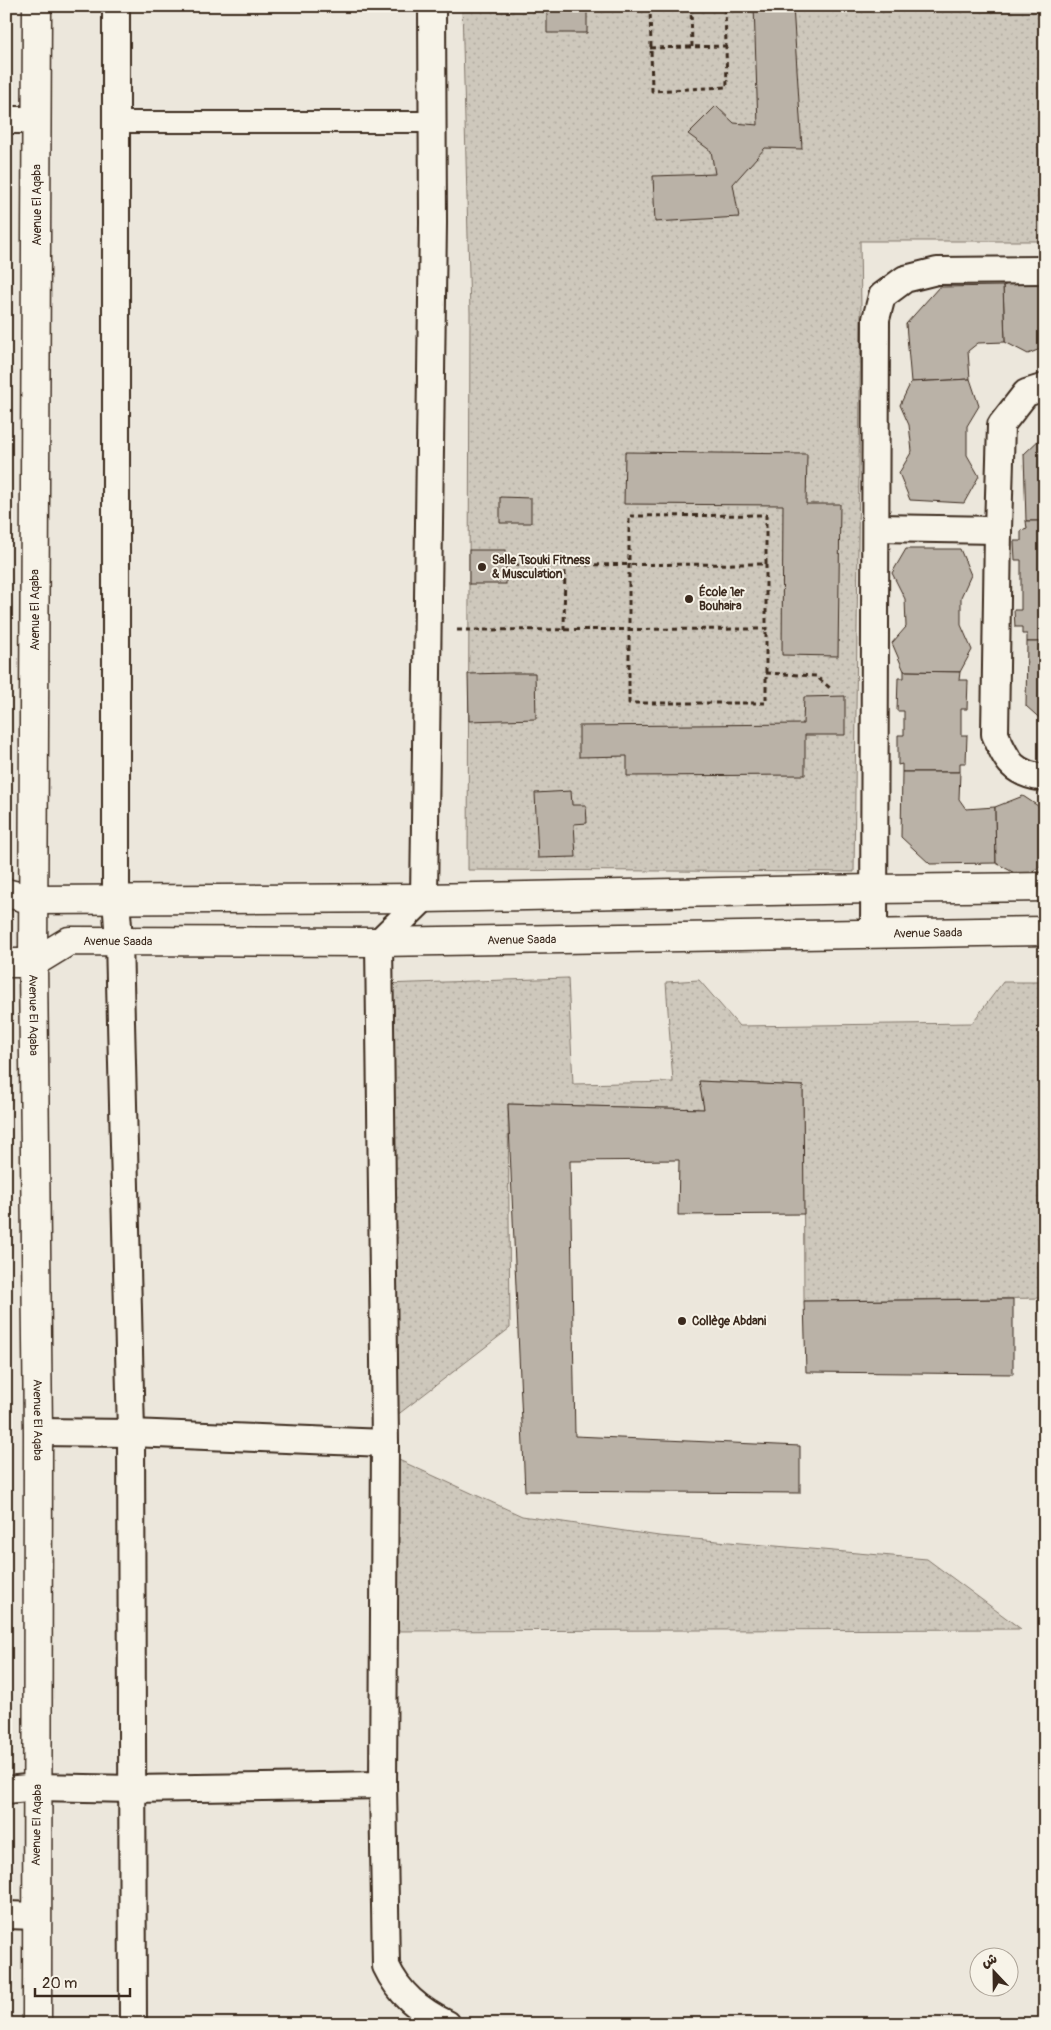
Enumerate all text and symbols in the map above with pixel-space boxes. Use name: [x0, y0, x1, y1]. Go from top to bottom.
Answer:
street label: Avenue El Aqaba: [30, 164, 45, 246]
place label: Salle Tsouki Fitness & Musculation: [492, 553, 591, 582]
marker: Salle Tsouki Fitness & Musculation: [476, 561, 488, 573]
street label: Avenue El Aqaba: [28, 569, 43, 651]
place label: École 1er Bouhaira: [699, 584, 745, 614]
marker: École 1er Bouhaira: [683, 593, 695, 605]
street label: Avenue Saada: [893, 925, 963, 941]
street label: Avenue Saada: [487, 932, 557, 948]
street label: Avenue Saada: [83, 934, 153, 949]
street label: Avenue El Aqaba: [26, 974, 41, 1056]
place label: Collège Abdani: [692, 1314, 766, 1329]
marker: Collège Abdani: [676, 1315, 688, 1327]
street label: Avenue El Aqaba: [30, 1379, 46, 1461]
street label: Avenue El Aqaba: [29, 1784, 45, 1866]
north arrow: [968, 1948, 1018, 1998]
text: ش: [979, 1950, 1000, 1971]
scale bar: [35, 1965, 130, 1997]
text: 20 m: [42, 1974, 77, 1993]

